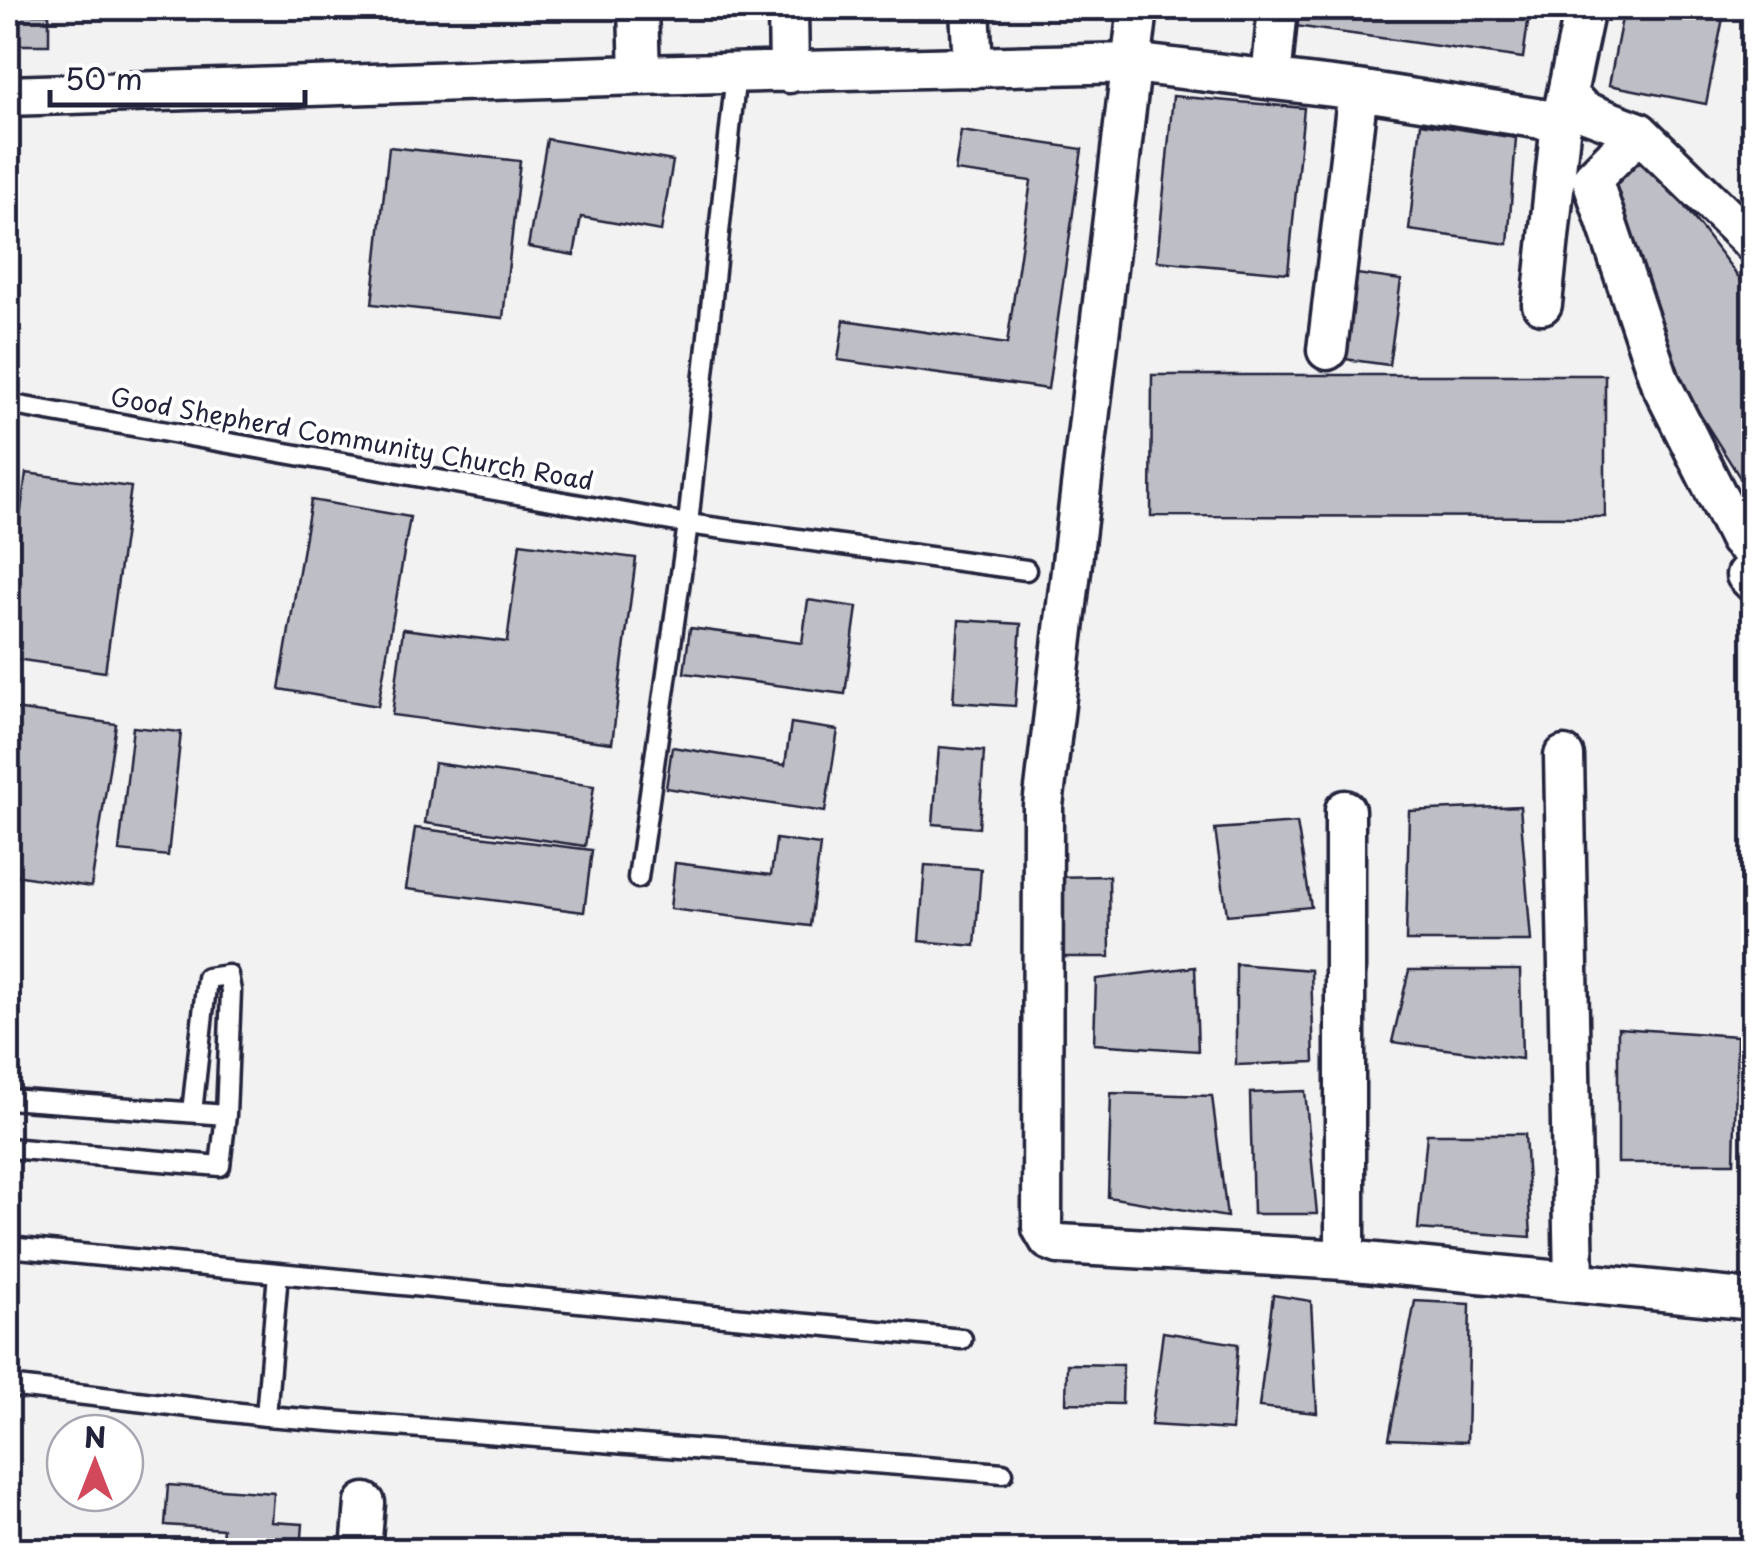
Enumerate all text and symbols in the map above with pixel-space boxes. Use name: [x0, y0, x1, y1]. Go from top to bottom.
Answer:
scale bar: [50, 45, 305, 107]
text: 50 m: [65, 55, 143, 100]
street label: Good Shepherd Community Church Road: [108, 377, 597, 499]
north arrow: [45, 1413, 145, 1513]
text: N: [84, 1415, 106, 1458]

